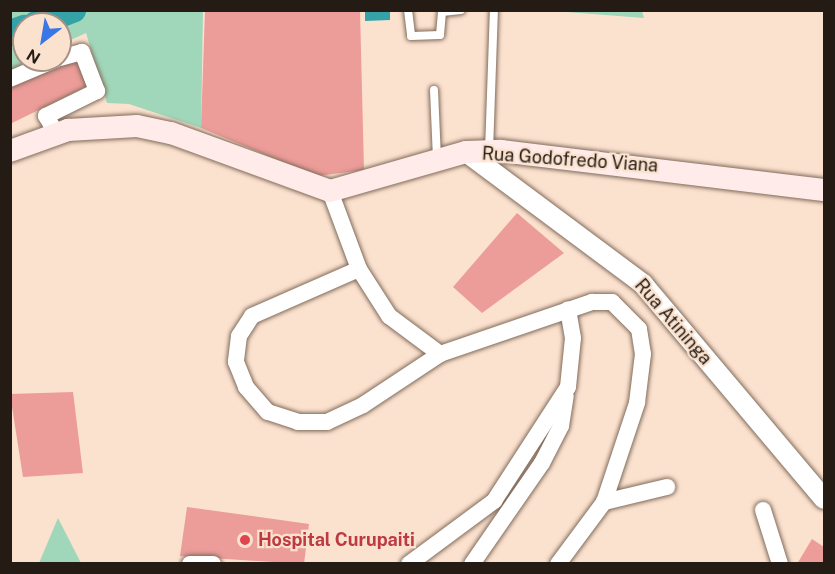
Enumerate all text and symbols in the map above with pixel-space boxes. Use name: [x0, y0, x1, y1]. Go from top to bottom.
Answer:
north arrow: [12, 12, 72, 72]
text: N: [23, 45, 44, 68]
street label: Rua Godofredo Viana: [481, 143, 659, 177]
street label: Rua Atininga: [630, 275, 716, 369]
place label: Hospital Curupaiti: [258, 529, 415, 551]
marker: Hospital Curupaiti: [236, 531, 254, 549]

